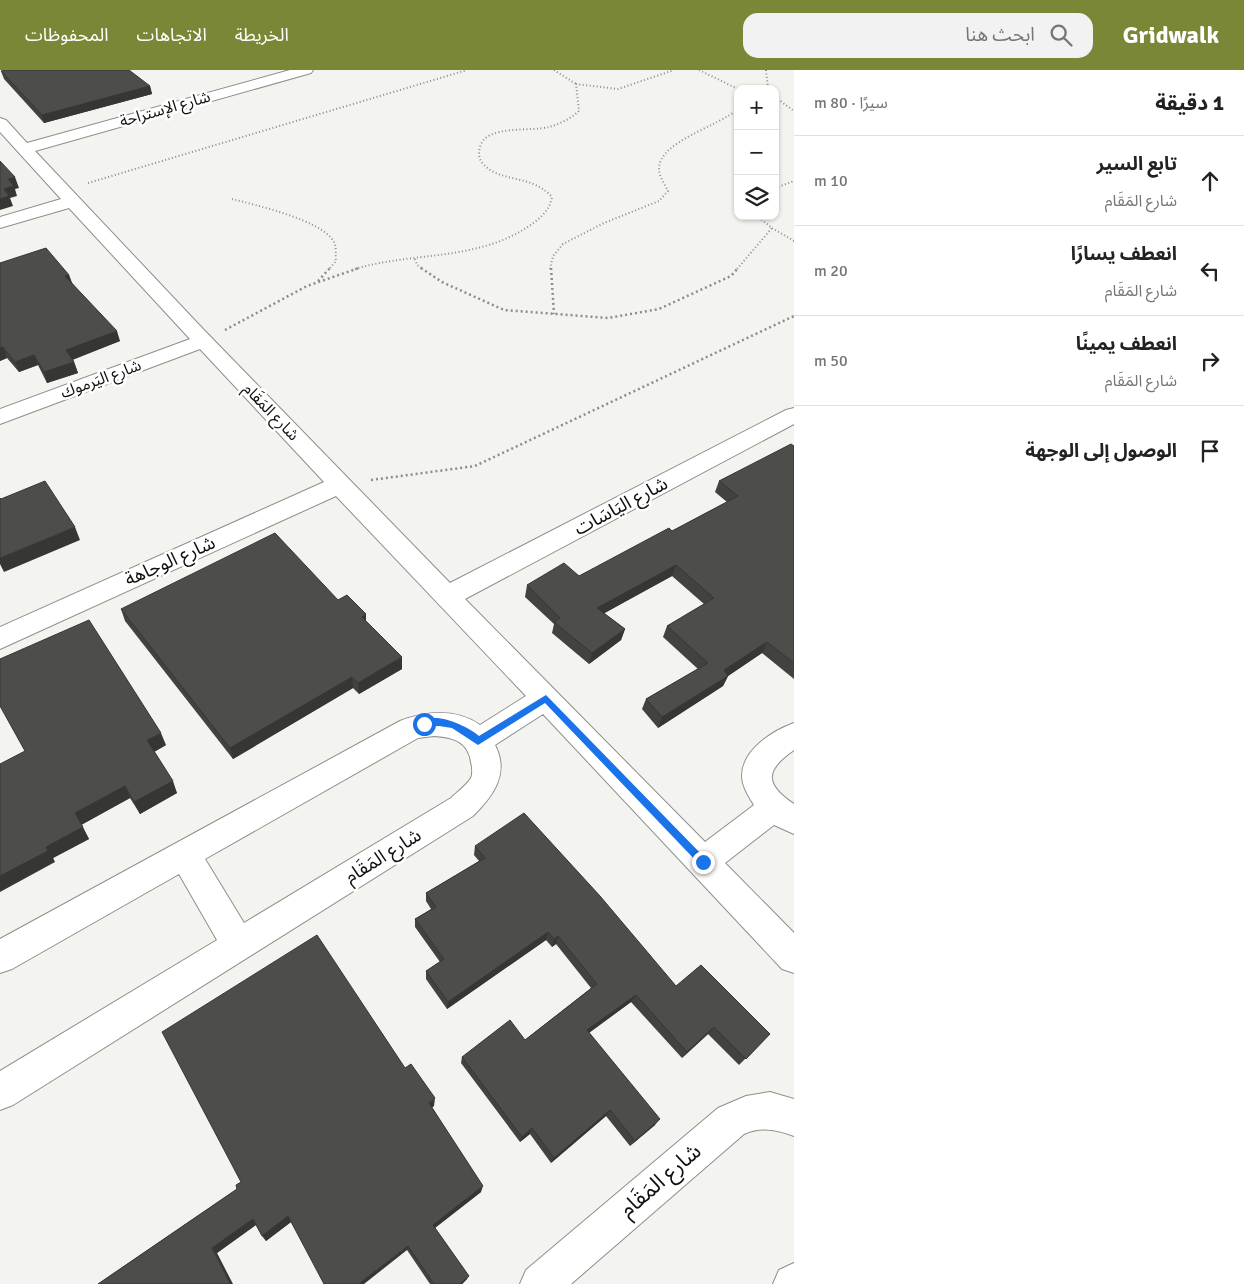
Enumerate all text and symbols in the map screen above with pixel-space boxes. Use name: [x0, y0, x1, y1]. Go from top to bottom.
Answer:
search box: [743, 13, 1093, 58]
text: Gridwalk: [1123, 20, 1219, 50]
icon: search: [1047, 21, 1075, 49]
text: ابحث هنا: [965, 23, 1035, 47]
text: المحفوظات: [25, 24, 109, 46]
text: الاتجاهات: [137, 24, 207, 46]
text: الخريطة: [235, 24, 289, 46]
map controls: [734, 85, 779, 220]
button: +: [734, 85, 779, 130]
street label: شارع الإستراحة: [117, 87, 213, 133]
text: 1 دقيقة: [1155, 90, 1224, 116]
text: سيرًا · 80 m: [814, 93, 888, 113]
button: −: [734, 130, 779, 175]
text: تابع السير: [1097, 152, 1177, 176]
icon: ahead: [1196, 167, 1224, 195]
text: 10 m: [814, 171, 848, 191]
button: layers: [734, 175, 779, 220]
text: شارع المَقَام: [1105, 191, 1177, 211]
text: انعطف يسارًا: [1071, 242, 1177, 266]
icon: left: [1196, 257, 1224, 285]
text: 20 m: [814, 261, 848, 281]
text: شارع المَقَام: [1105, 281, 1177, 301]
text: انعطف يمينًا: [1076, 332, 1177, 356]
icon: right: [1196, 347, 1224, 375]
text: 50 m: [814, 351, 848, 371]
street label: شارع اليَرموك: [58, 355, 145, 405]
text: شارع المَقَام: [1105, 371, 1177, 391]
street label: شارع المَقَام: [237, 379, 303, 446]
icon: arrive: [1196, 437, 1224, 465]
text: الوصول إلى الوجهة: [1025, 439, 1177, 463]
street label: شارع اليَاسَات: [570, 471, 672, 542]
street label: شارع الوجاهة: [121, 530, 219, 593]
route start: [413, 713, 436, 736]
street label: شارع المَقَام: [340, 823, 427, 891]
route end: [692, 851, 715, 874]
street label: شارع المَقَام: [614, 1137, 708, 1225]

